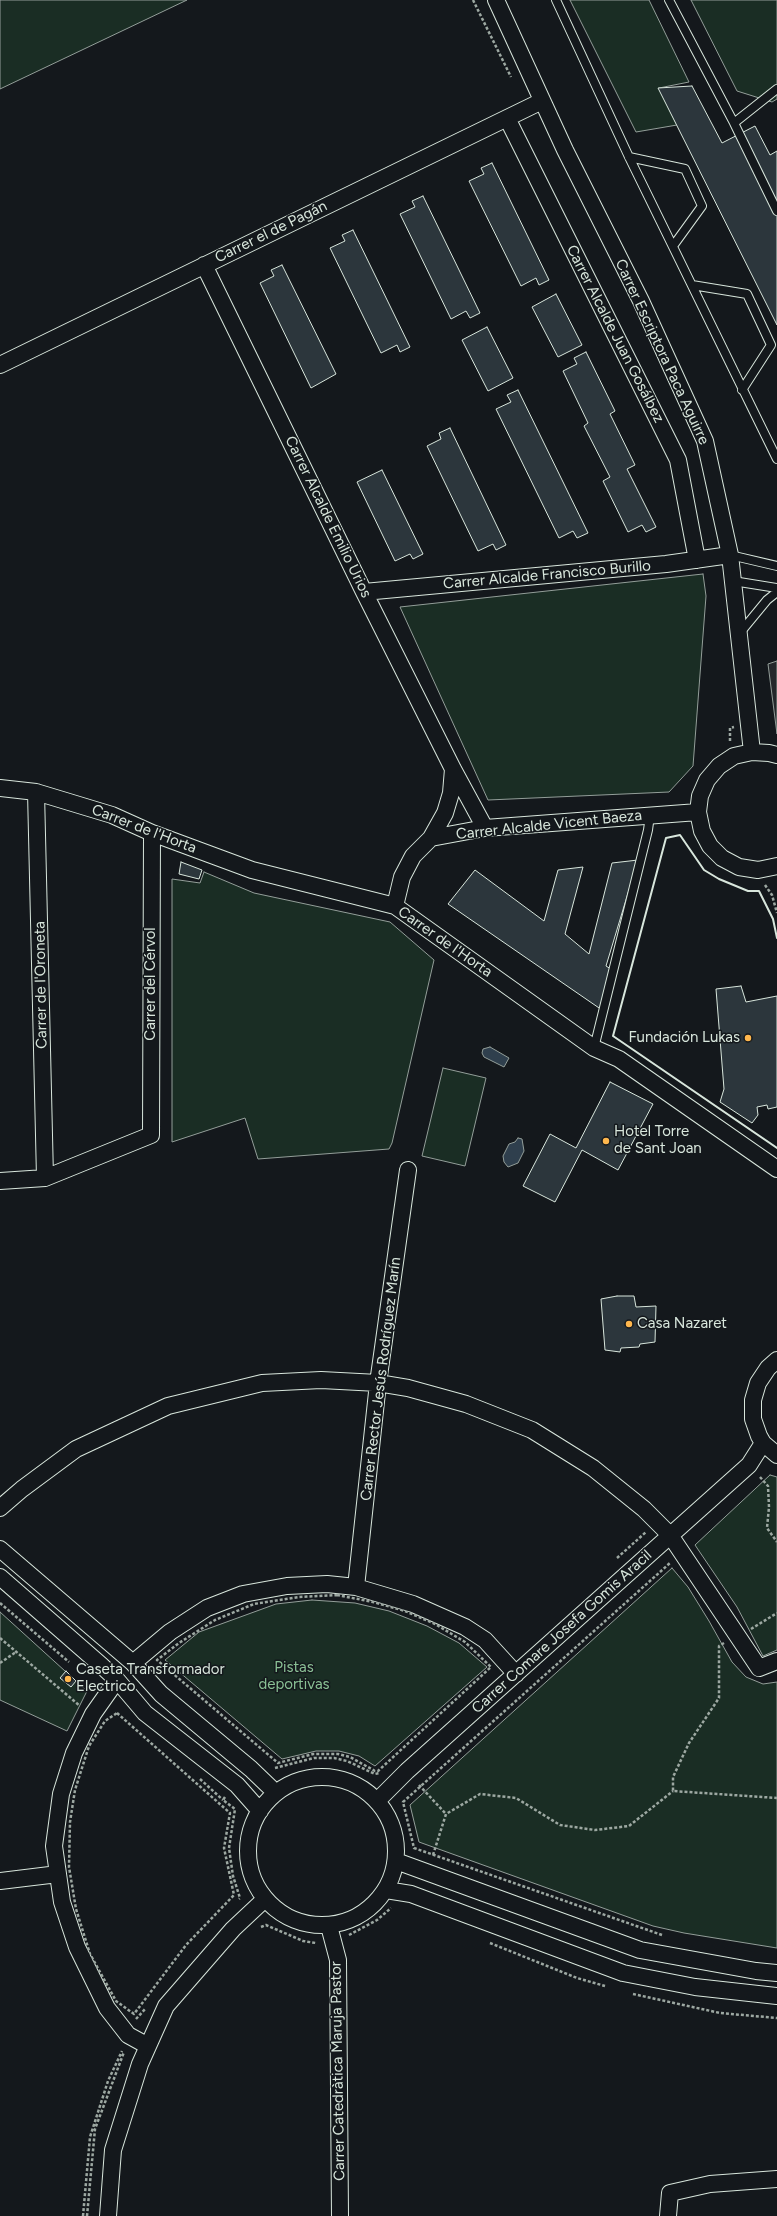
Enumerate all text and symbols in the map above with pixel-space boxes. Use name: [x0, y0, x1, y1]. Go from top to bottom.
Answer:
street label: Carrer el de Pagán: [212, 197, 330, 267]
street label: Carrer Alcalde Juan Gosálbez: [562, 242, 668, 426]
street label: Carrer Escriptora Paca Aguirre: [611, 256, 713, 448]
street label: Carrer Alcalde Emilio Urios: [281, 433, 375, 601]
street label: Carrer Alcalde Francisco Burillo: [442, 557, 652, 593]
street label: Carrer de l'Horta: [89, 801, 199, 857]
street label: Carrer Alcalde Vicent Baeza: [455, 806, 643, 844]
street label: Carrer de l'Horta: [394, 903, 496, 981]
street label: Carrer de l'Oroneta: [31, 921, 51, 1049]
street label: Carrer del Cérvol: [142, 927, 160, 1041]
place label: Fundación Lukas: [629, 1029, 740, 1047]
marker: Fundación Lukas: [743, 1033, 753, 1043]
place label: Hotel Torre de Sant Joan: [614, 1123, 702, 1158]
marker: Hotel Torre de Sant Joan: [601, 1136, 611, 1146]
street label: Carrer Rector Jesús Rodríguez Marín: [357, 1256, 405, 1502]
place label: Casa Nazaret: [637, 1315, 727, 1333]
marker: Casa Nazaret: [624, 1319, 634, 1329]
street label: Carrer Comare Josefa Gomis Aracil: [468, 1546, 656, 1718]
park label: Pistas deportivas: [258, 1659, 330, 1694]
place label: Caseta Transformador Electrico: [76, 1661, 225, 1696]
marker: Caseta Transformador Electrico: [63, 1674, 73, 1684]
street label: Carrer Catedràtica Maruja Pastor: [327, 1961, 349, 2181]

